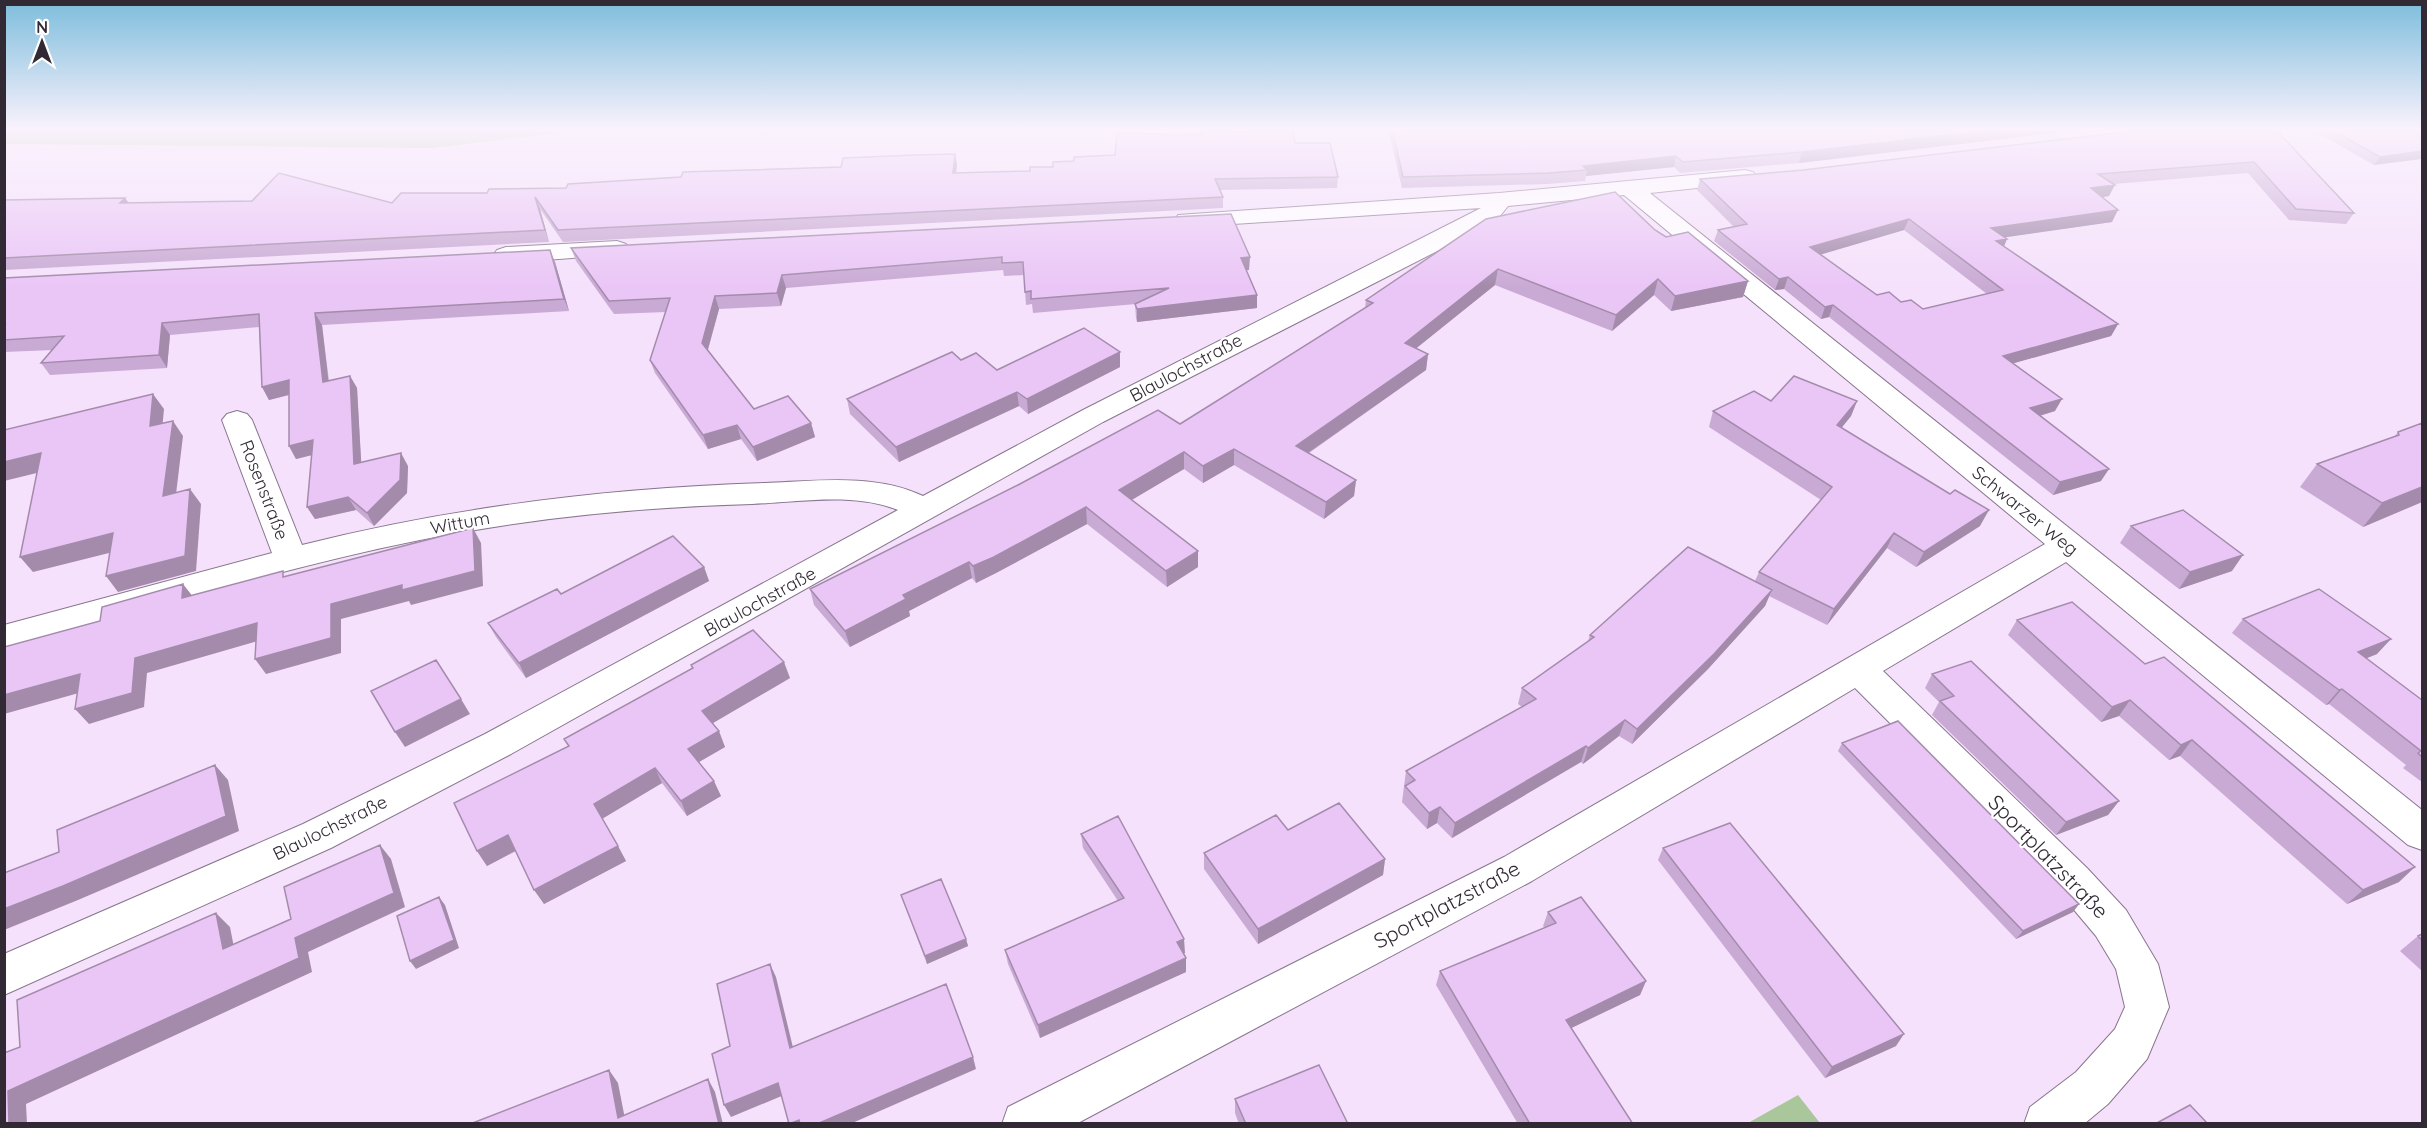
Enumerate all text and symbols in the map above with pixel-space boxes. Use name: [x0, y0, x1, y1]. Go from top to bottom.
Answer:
north arrow: [12, 12, 72, 72]
text: N: [36, 17, 48, 37]
street label: Blaulochstraße: [1125, 328, 1246, 407]
street label: Rosenstraße: [235, 437, 294, 543]
street label: Schwarzer Weg: [1968, 461, 2083, 560]
street label: Wittum: [428, 506, 492, 539]
street label: Blaulochstraße: [700, 561, 820, 642]
street label: Sportplatzstraße: [1983, 789, 2114, 924]
street label: Blaulochstraße: [269, 790, 391, 865]
street label: Sportplatzstraße: [1369, 855, 1524, 954]

